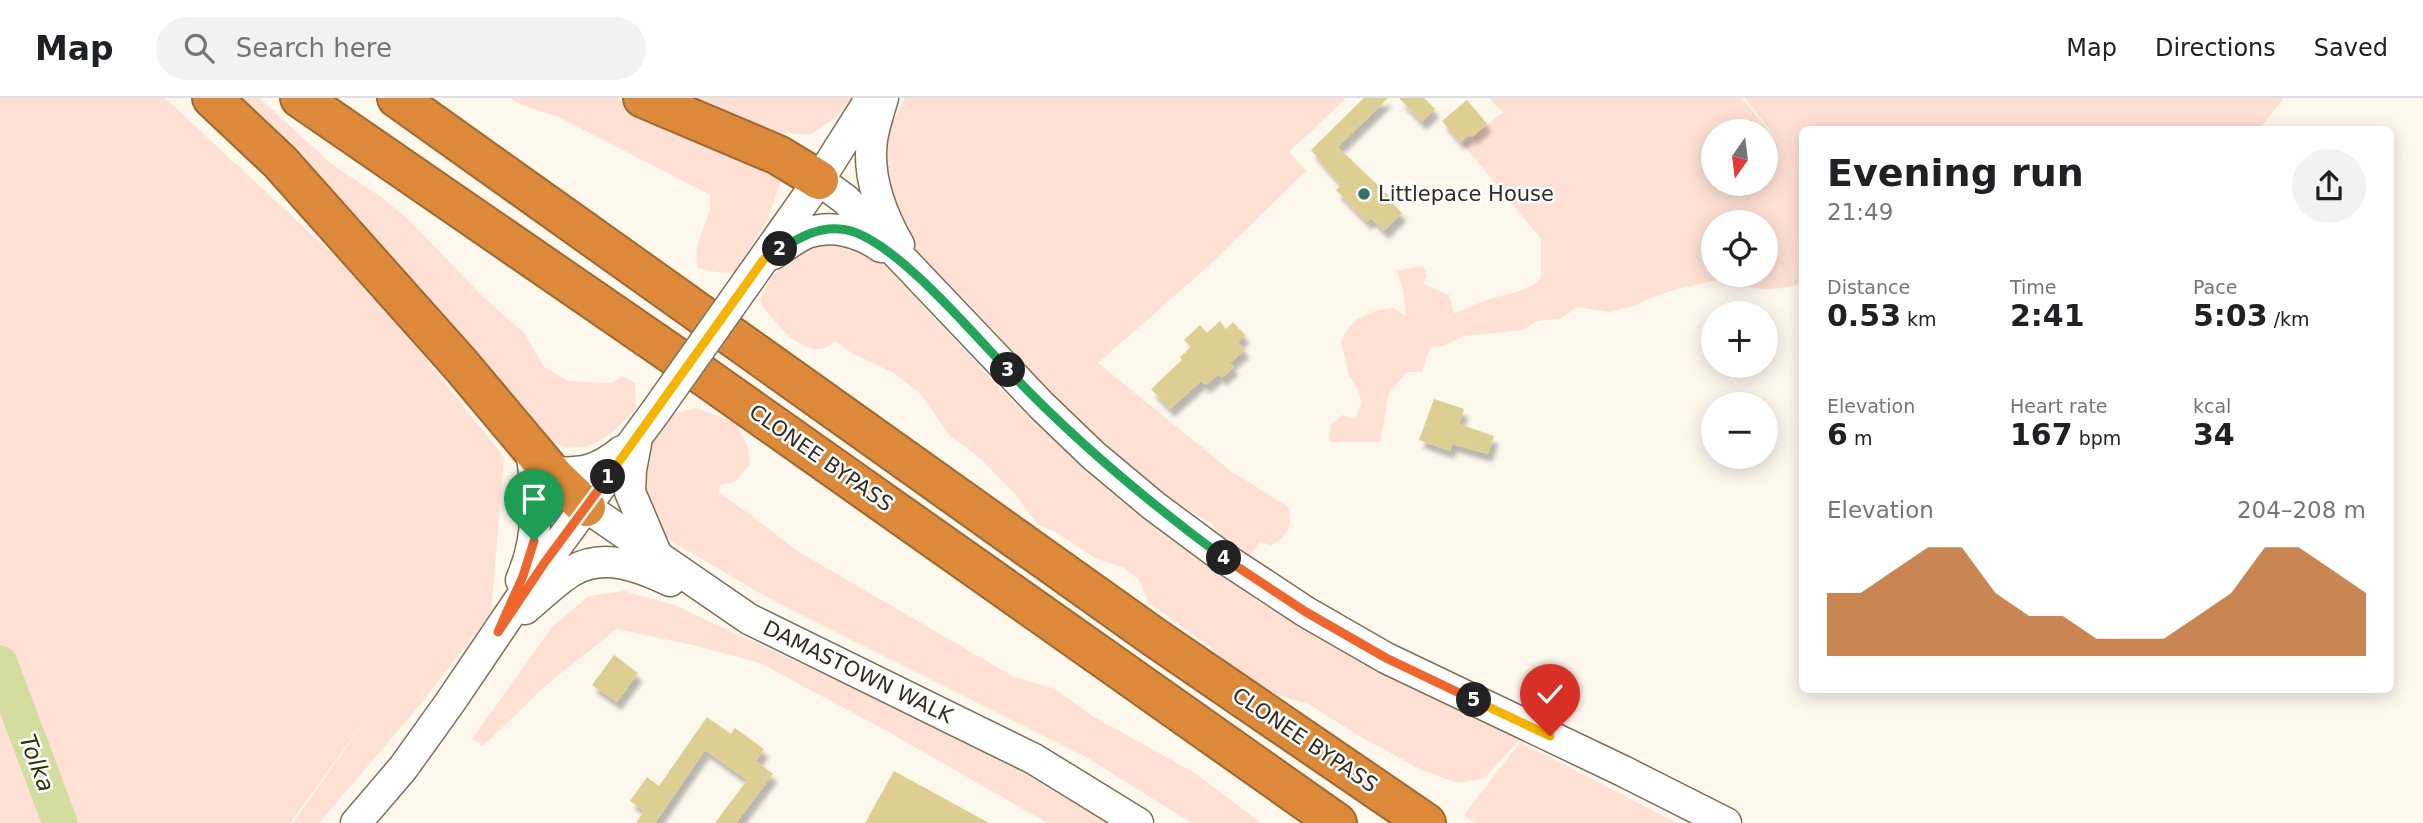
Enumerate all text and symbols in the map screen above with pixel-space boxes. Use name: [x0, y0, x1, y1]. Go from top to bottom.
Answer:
search box: [156, 17, 646, 80]
text: Map: [35, 29, 114, 68]
icon: search: [180, 29, 218, 67]
text: Search here: [236, 33, 392, 63]
text: Map: [2066, 34, 2117, 62]
text: Directions: [2155, 34, 2276, 62]
text: Saved: [2314, 34, 2388, 62]
north arrow: [1701, 119, 1778, 196]
map controls: [1701, 119, 1778, 469]
button: share: [2292, 149, 2366, 223]
text: Evening run: [1827, 151, 2084, 195]
place label: Littlepace House: [1378, 182, 1554, 206]
marker: Littlepace House: [1356, 186, 1372, 202]
text: 21:49: [1827, 199, 1893, 225]
button: locate: [1701, 210, 1778, 287]
pin: 2: [762, 232, 798, 266]
text: 2: [773, 237, 786, 259]
text: Distance: [1827, 276, 1910, 298]
text: Time: [2010, 276, 2057, 298]
text: Pace: [2193, 276, 2237, 298]
text: 0.53: [1827, 298, 1901, 333]
text: 2:41: [2010, 298, 2085, 333]
text: 5:03: [2193, 298, 2268, 333]
button: +: [1701, 301, 1778, 378]
text: km: [1901, 308, 1937, 330]
text: /km: [2268, 308, 2310, 330]
pin: 3: [990, 352, 1026, 388]
text: 3: [1001, 358, 1014, 380]
button: −: [1701, 392, 1778, 469]
text: Elevation: [1827, 395, 1915, 417]
text: Heart rate: [2010, 395, 2108, 417]
text: kcal: [2193, 395, 2231, 417]
street label: CLONEE BYPASS: [745, 400, 897, 516]
text: 6: [1827, 417, 1848, 452]
text: 167: [2010, 417, 2073, 452]
text: 34: [2193, 417, 2235, 452]
text: m: [1848, 427, 1872, 449]
text: bpm: [2073, 427, 2121, 449]
pin: 1: [590, 460, 626, 494]
text: 1: [601, 465, 614, 487]
pin: [504, 469, 564, 541]
icon: arrive: [515, 480, 553, 518]
text: Elevation: [1827, 497, 1934, 523]
text: 204–208 m: [2237, 497, 2366, 523]
pin: 4: [1206, 540, 1242, 575]
text: 4: [1217, 546, 1230, 568]
street label: DAMASTOWN WALK: [759, 616, 958, 729]
pin: [1520, 664, 1580, 736]
icon: check: [1531, 675, 1569, 713]
pin: 5: [1456, 682, 1492, 718]
street label: CLONEE BYPASS: [1228, 683, 1382, 797]
text: 5: [1467, 688, 1480, 710]
water label: Tolka: [14, 731, 60, 795]

